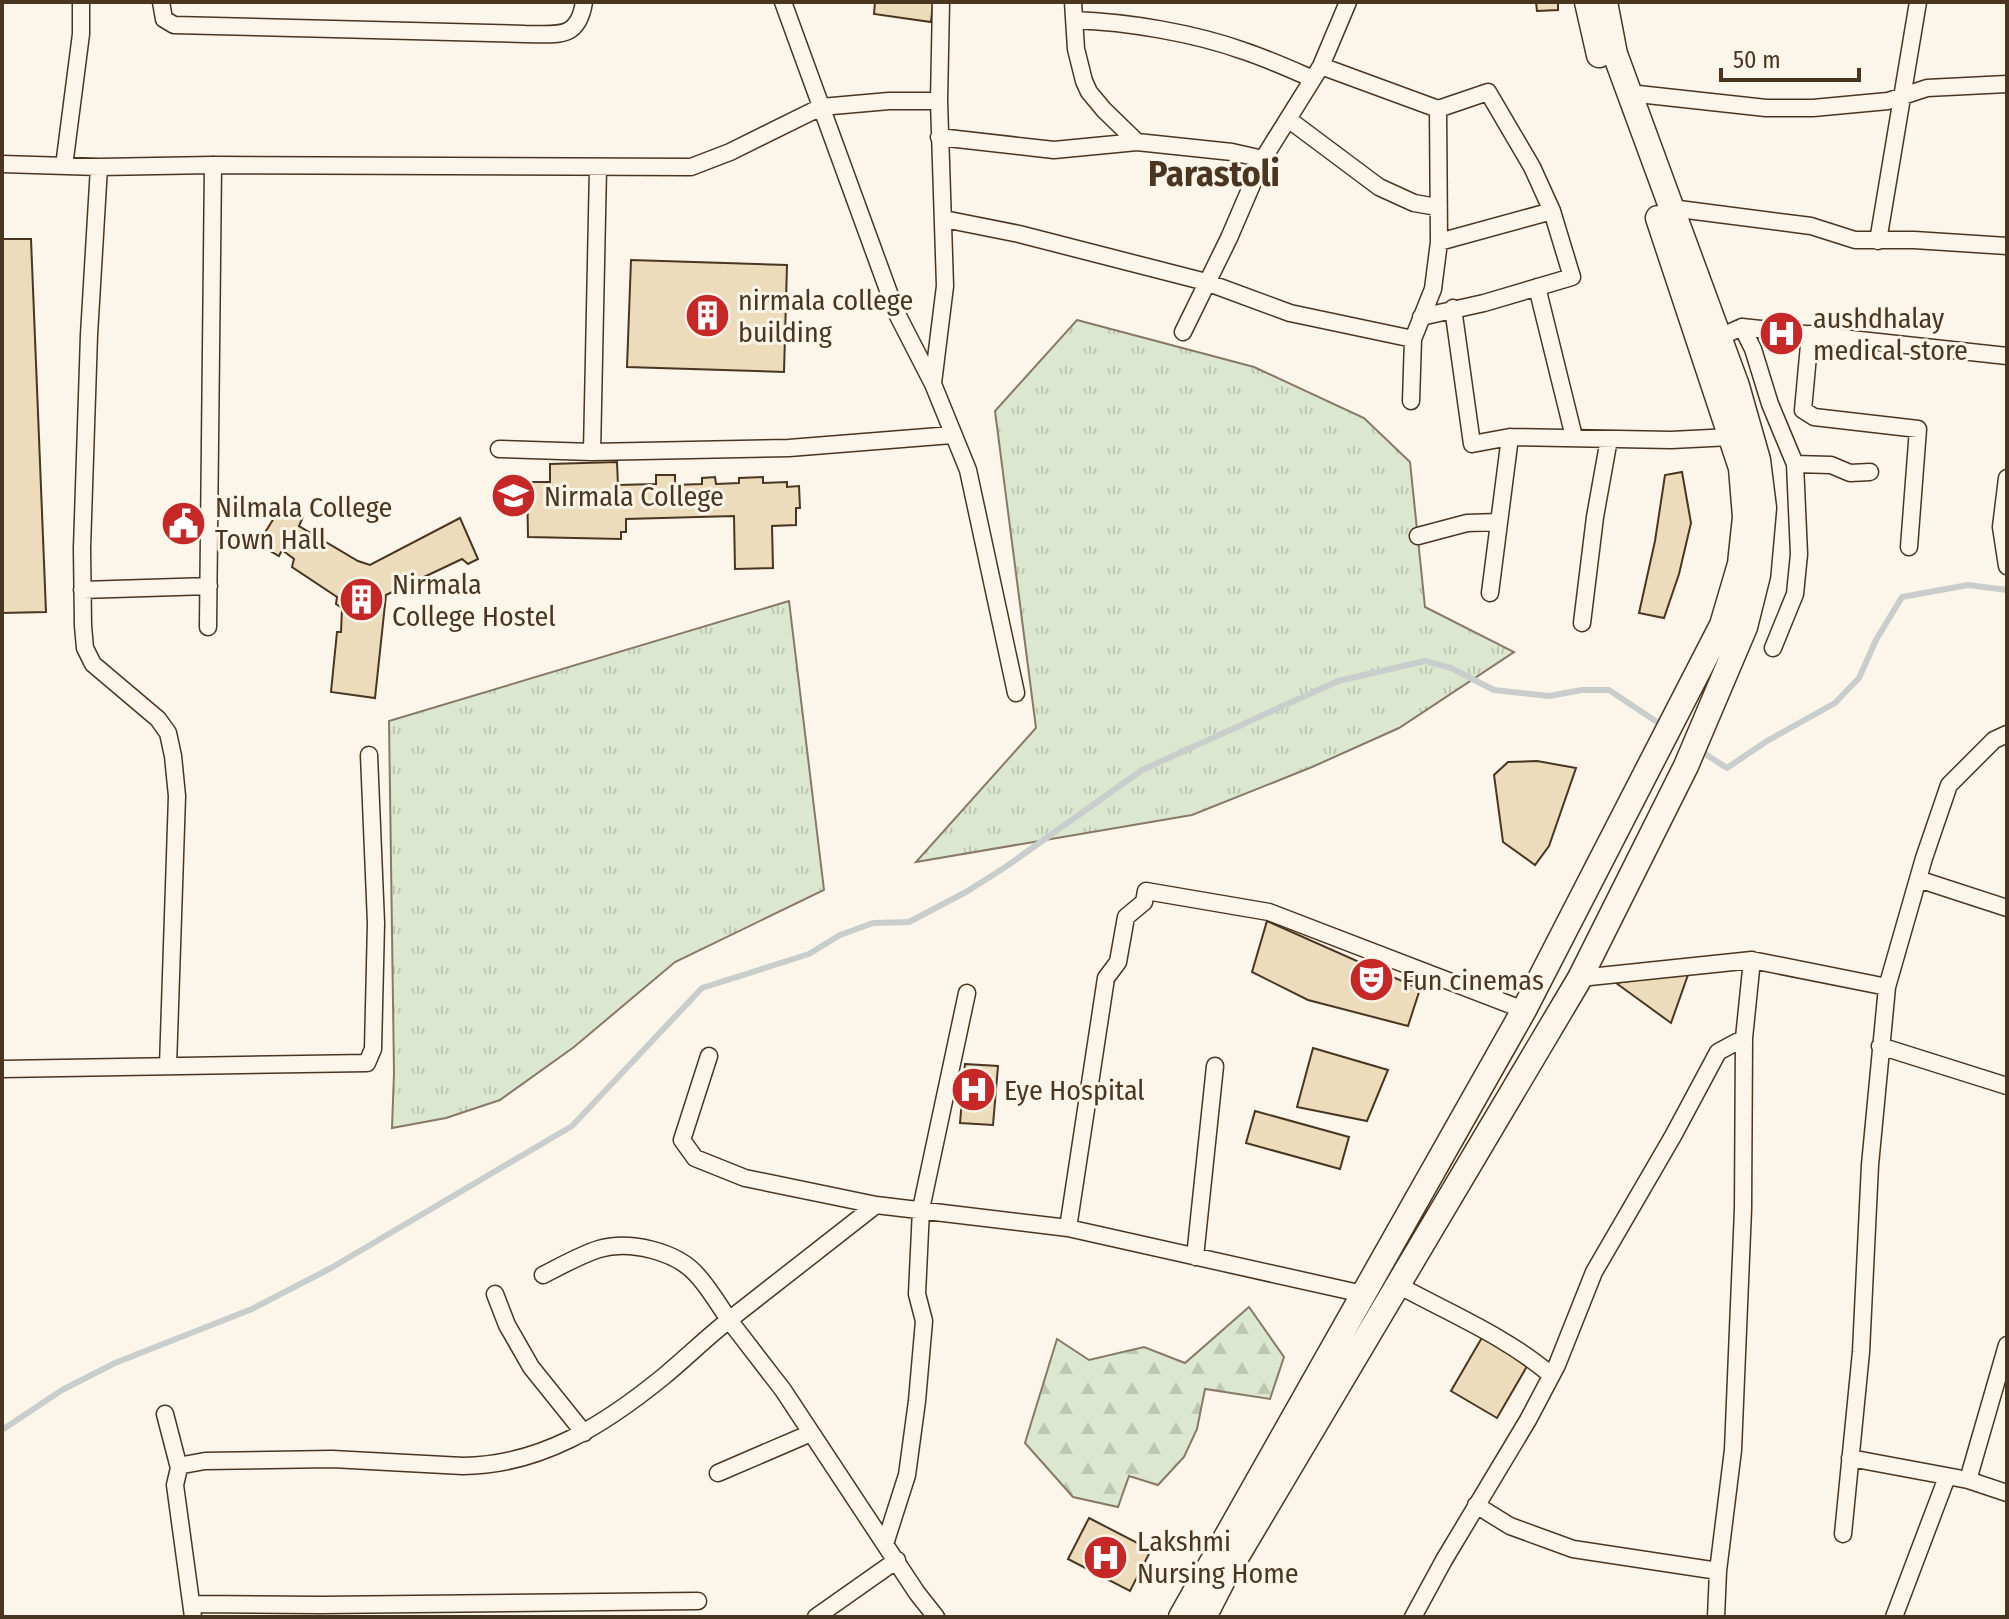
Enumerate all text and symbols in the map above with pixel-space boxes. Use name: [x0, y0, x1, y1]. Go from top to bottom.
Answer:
scale bar: [1721, 32, 1859, 82]
text: 50 m: [1733, 46, 1781, 74]
district label: Parastoli: [1148, 152, 1280, 196]
place label: nirmala college building: [738, 284, 913, 349]
building icon: nirmala college building: [683, 292, 731, 340]
place label: aushdhalay medical store: [1813, 302, 1968, 367]
hospital icon: aushdhalay medical store: [1758, 310, 1806, 358]
school or university icon: Nirmala College: [489, 472, 537, 520]
place label: Nirmala College: [544, 480, 724, 513]
place label: Nilmala College Town Hall: [215, 491, 392, 556]
public building icon: Nilmala College Town Hall: [160, 499, 208, 547]
place label: Nirmala College Hostel: [392, 568, 556, 633]
building icon: Nirmala College Hostel: [337, 576, 385, 624]
theatre icon: Fun cinemas: [1347, 956, 1395, 1004]
place label: Fun cinemas: [1402, 964, 1544, 997]
hospital icon: Eye Hospital: [949, 1066, 997, 1114]
place label: Eye Hospital: [1004, 1074, 1145, 1107]
place label: Lakshmi Nursing Home: [1137, 1525, 1299, 1590]
hospital icon: Lakshmi Nursing Home: [1082, 1533, 1130, 1581]

